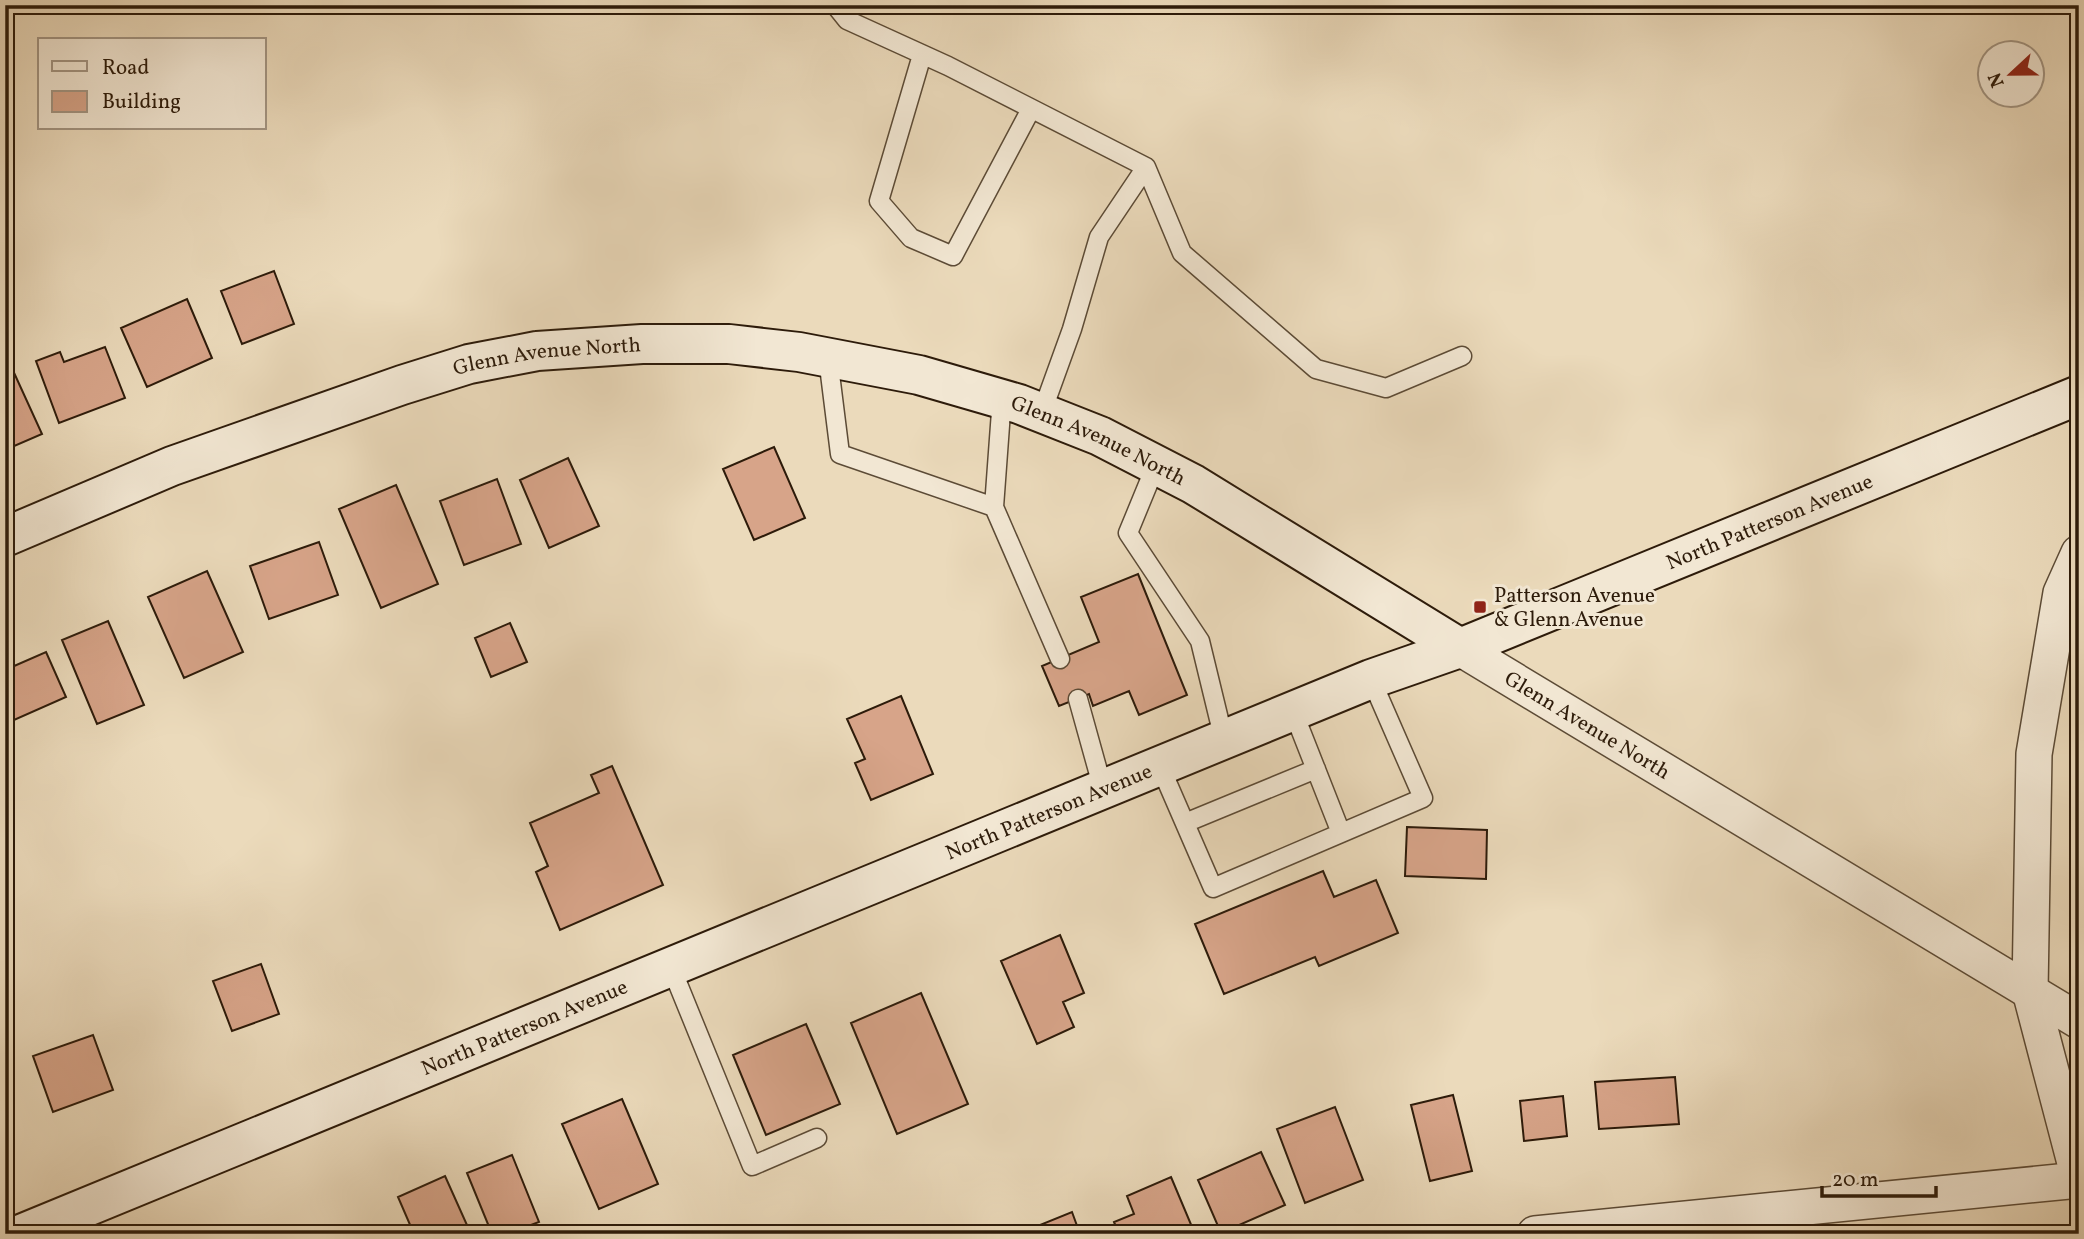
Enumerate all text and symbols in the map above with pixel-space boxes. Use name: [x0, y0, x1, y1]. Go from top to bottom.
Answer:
legend: [38, 38, 266, 130]
north arrow: [1976, 38, 2046, 108]
text: Road: [102, 54, 149, 83]
text: N: [1982, 68, 2012, 91]
text: Building: [102, 88, 181, 117]
street label: Glenn Avenue North: [450, 331, 642, 384]
street label: Glenn Avenue North: [1006, 389, 1190, 494]
street label: North Patterson Avenue: [1662, 468, 1878, 578]
place label: Patterson Avenue & Glenn Avenue: [1494, 582, 1655, 635]
marker: Patterson Avenue & Glenn Avenue: [1472, 599, 1488, 615]
street label: Glenn Avenue North: [1498, 665, 1675, 787]
street label: North Patterson Avenue: [941, 758, 1157, 868]
street label: North Patterson Avenue: [417, 973, 632, 1084]
scale bar: [1822, 1155, 1935, 1199]
text: 20 m: [1832, 1166, 1878, 1195]

